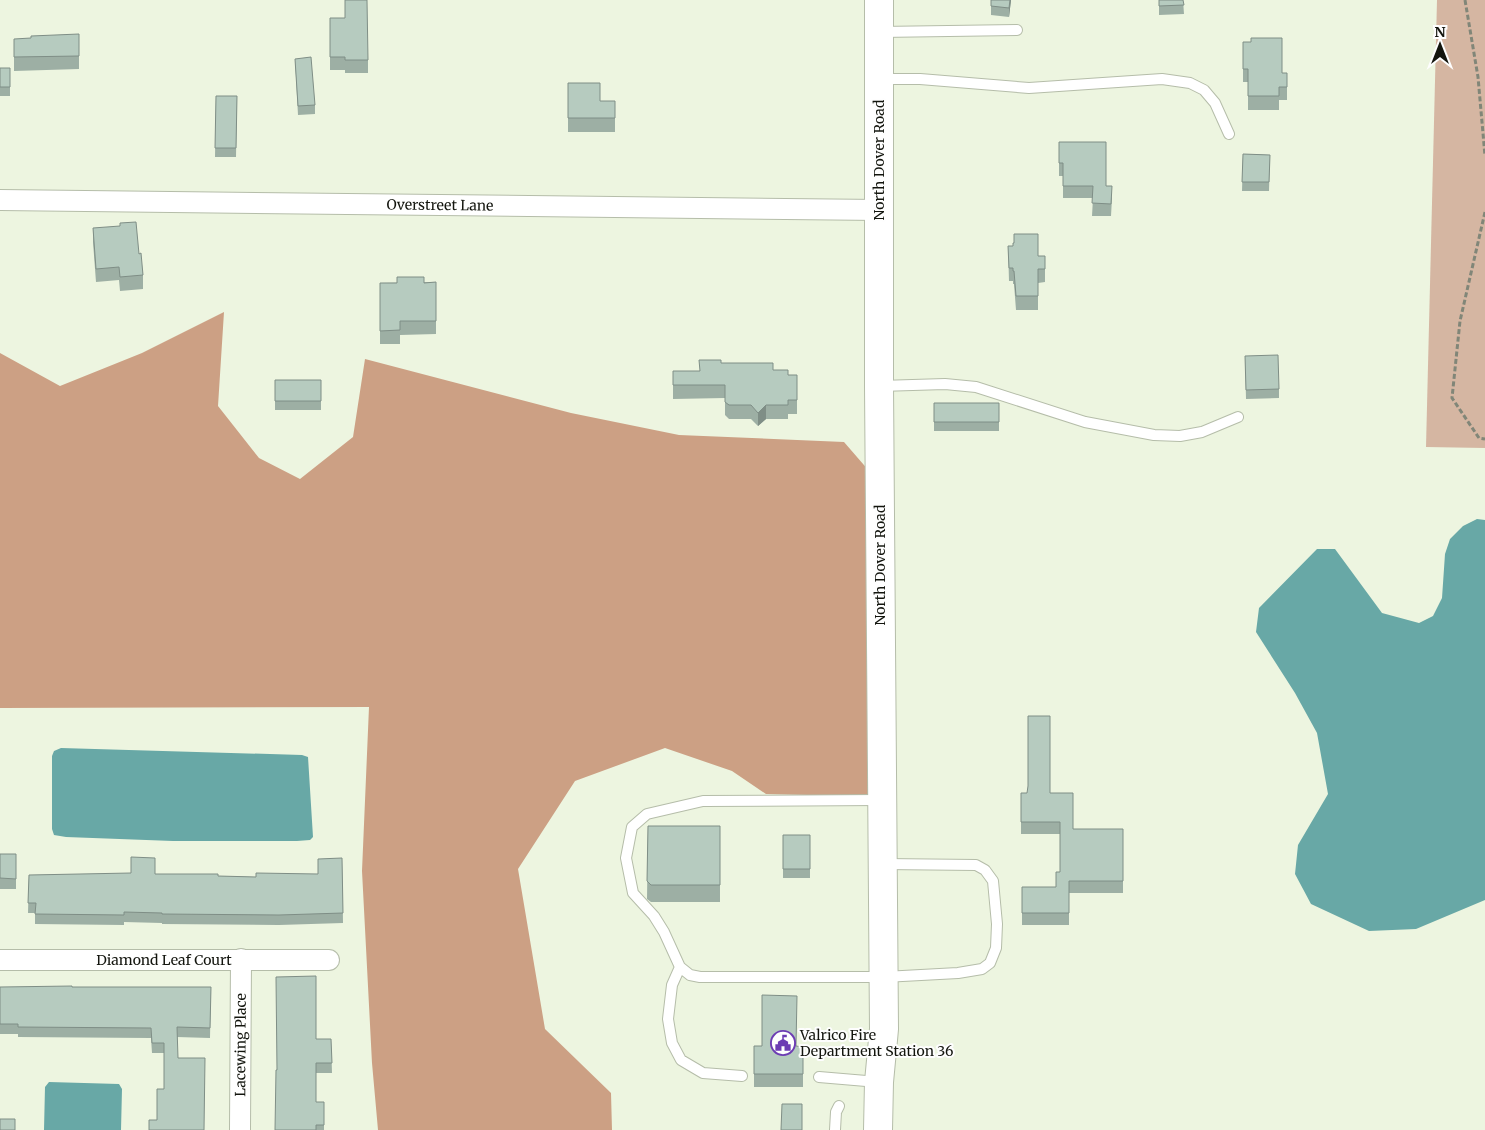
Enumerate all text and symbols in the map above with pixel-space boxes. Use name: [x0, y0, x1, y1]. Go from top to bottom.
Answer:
north arrow: [1415, 20, 1465, 70]
text: N: [1434, 23, 1446, 41]
street label: North Dover Road: [870, 99, 888, 220]
street label: Overstreet Lane: [386, 195, 494, 215]
street label: North Dover Road: [871, 504, 889, 625]
street label: Diamond Leaf Court: [96, 951, 232, 969]
street label: Lacewing Place: [231, 993, 250, 1097]
place label: Valrico Fire Department Station 36: [799, 1026, 954, 1060]
public building icon: Valrico Fire Department Station 36: [770, 1030, 796, 1056]

